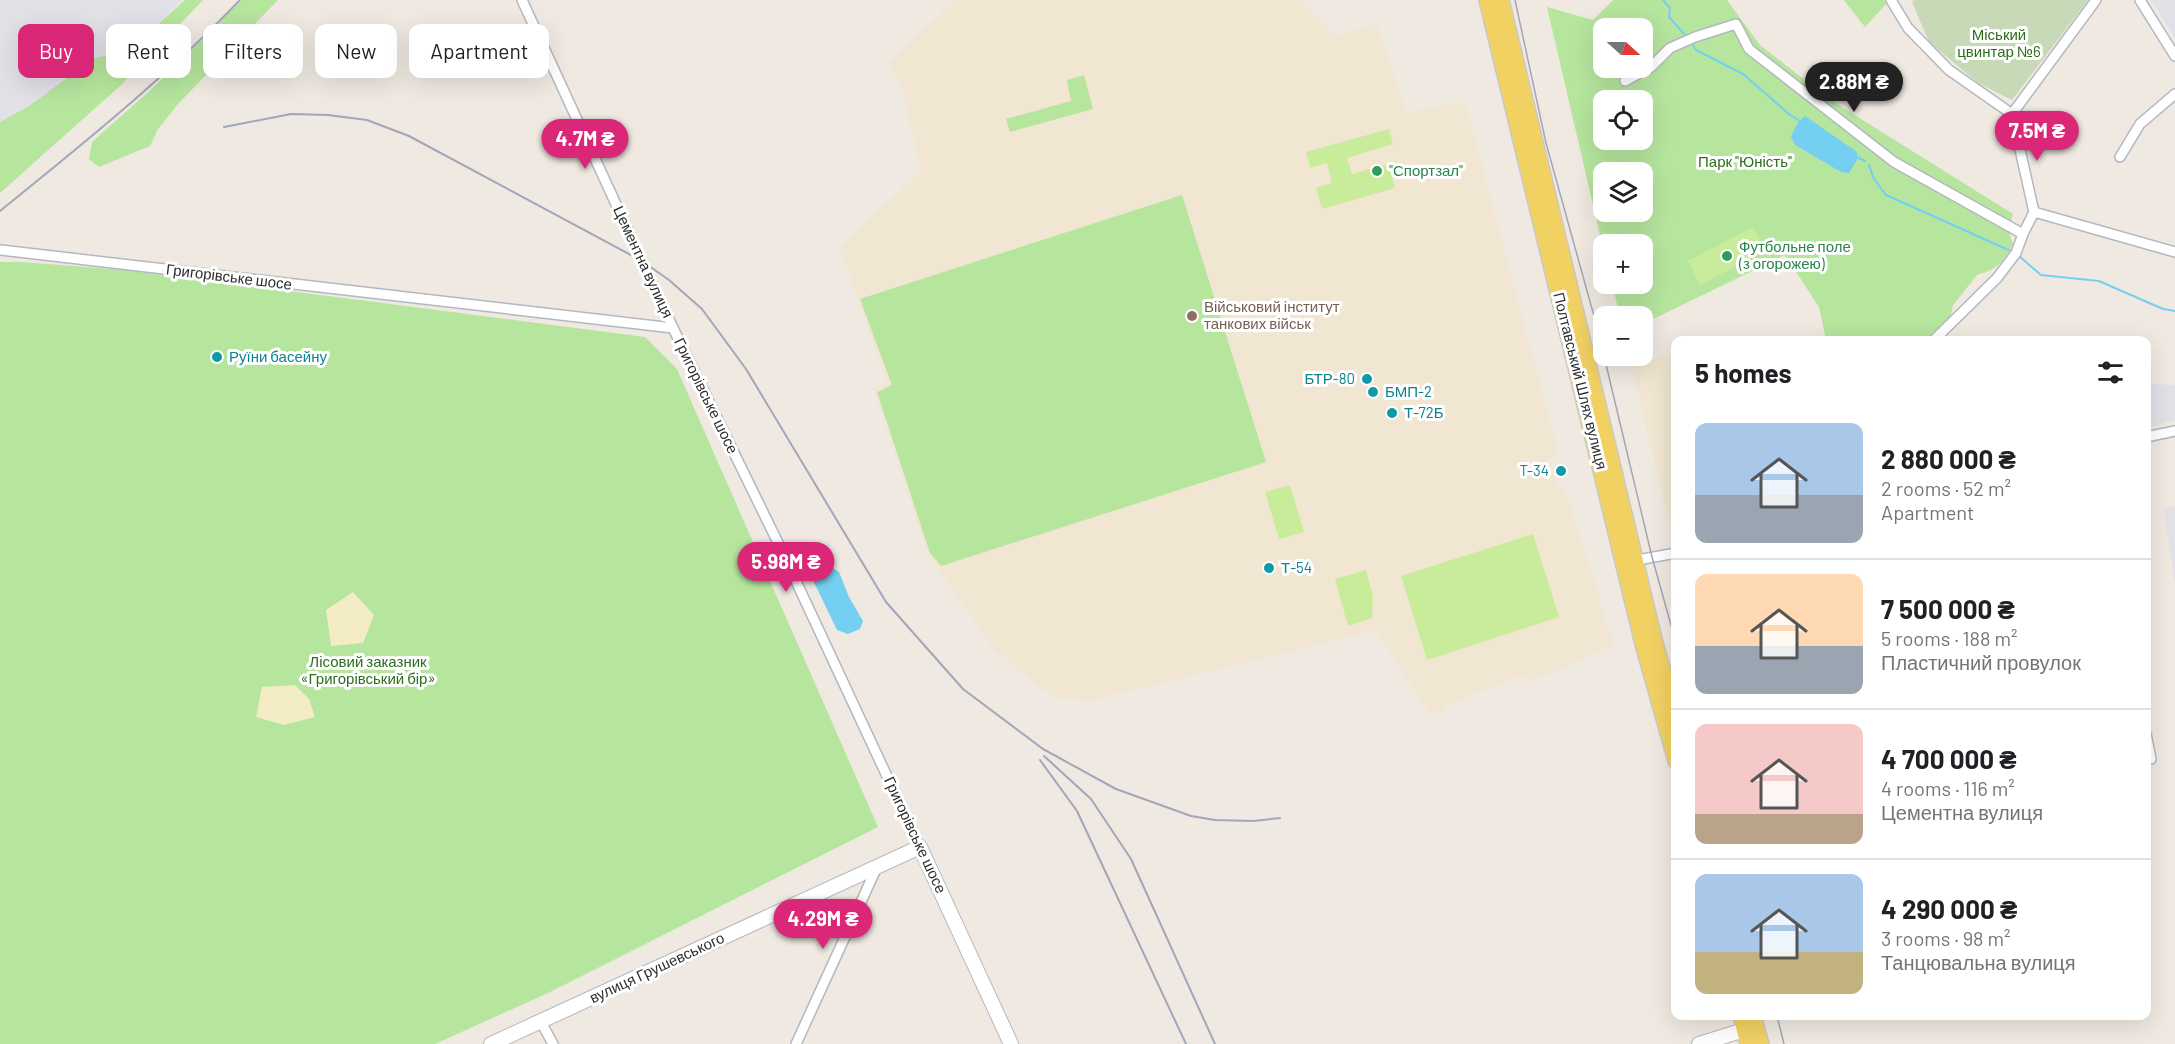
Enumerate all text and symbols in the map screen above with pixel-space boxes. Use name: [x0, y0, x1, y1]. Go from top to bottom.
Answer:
north arrow: [1593, 18, 1653, 78]
map controls: [1593, 18, 1653, 366]
chip: Buy: [18, 24, 94, 78]
chip: Rent: [106, 24, 191, 78]
chip: Filters: [203, 24, 303, 78]
chip: New: [315, 24, 397, 78]
chip: Apartment: [409, 24, 549, 78]
park label: Міський цвинтар №6: [1957, 25, 2041, 60]
pin: 2.88M ₴: [1799, 62, 1909, 113]
text: 2.88M ₴: [1819, 69, 1889, 93]
button: locate: [1593, 90, 1653, 150]
pin: 7.5M ₴: [1988, 111, 2086, 162]
text: 7.5M ₴: [2009, 118, 2065, 142]
pin: 4.7M ₴: [536, 119, 634, 170]
text: 4.7M ₴: [555, 126, 615, 150]
park label: Парк "Юність": [1698, 152, 1792, 170]
place label: "Спортзал": [1389, 161, 1463, 179]
button: layers: [1593, 162, 1653, 222]
marker: "Спортзал": [1370, 164, 1384, 178]
street label: Цементна вулиця: [610, 203, 678, 320]
button: +: [1593, 234, 1653, 294]
place label: Футбольне поле (з огорожею): [1738, 237, 1851, 272]
marker: Футбольне поле (з огорожею): [1720, 249, 1734, 263]
street label: Григорівське шосе: [165, 259, 293, 293]
street label: Полтавський Шлях вулиця: [1550, 290, 1612, 471]
place label: Військовий інститут танкових військ: [1204, 297, 1340, 332]
button: −: [1593, 306, 1653, 366]
marker: Військовий інститут танкових військ: [1185, 309, 1199, 323]
street label: Григорівське шосе: [671, 335, 743, 456]
place label: Руїни басейну: [229, 347, 327, 365]
marker: Руїни басейну: [210, 350, 224, 364]
icon: filters: [2094, 356, 2127, 389]
text: 5 homes: [1695, 357, 1792, 388]
place label: БТР-80: [1304, 369, 1355, 387]
marker: БТР-80: [1360, 372, 1374, 386]
place label: БМП-2: [1385, 382, 1432, 400]
marker: БМП-2: [1366, 385, 1380, 399]
place label: Т-72Б: [1404, 403, 1444, 421]
marker: Т-72Б: [1385, 406, 1399, 420]
text: 2 880 000 ₴: [1881, 443, 2016, 474]
icon: home: [1743, 447, 1815, 519]
place label: T-34: [1520, 461, 1549, 479]
marker: T-34: [1554, 464, 1568, 478]
text: 2 rooms · 52 m²: [1881, 476, 2011, 500]
text: Apartment: [1881, 500, 1974, 524]
pin: 5.98M ₴: [731, 542, 841, 593]
text: 5.98M ₴: [751, 549, 821, 573]
place label: Т-54: [1281, 558, 1312, 576]
marker: Т-54: [1262, 561, 1276, 575]
text: 7 500 000 ₴: [1881, 593, 2015, 624]
icon: home: [1743, 598, 1815, 670]
text: 5 rooms · 188 m²: [1881, 626, 2018, 650]
text: Пластичний провулок: [1881, 650, 2081, 674]
park label: Лісовий заказник «Григорівський бір»: [300, 652, 436, 687]
text: 4 700 000 ₴: [1881, 743, 2017, 774]
icon: home: [1743, 748, 1815, 820]
street label: Григорівське шосе: [881, 773, 951, 896]
text: 4 rooms · 116 m²: [1881, 776, 2015, 800]
text: Цементна вулиця: [1881, 800, 2043, 824]
text: 4 290 000 ₴: [1881, 893, 2017, 924]
icon: home: [1743, 898, 1815, 970]
pin: 4.29M ₴: [768, 899, 878, 950]
text: 4.29M ₴: [788, 906, 858, 930]
text: 3 rooms · 98 m²: [1881, 926, 2011, 950]
street label: вулиця Грушевського: [586, 928, 727, 1006]
text: Танцювальна вулиця: [1881, 950, 2076, 974]

